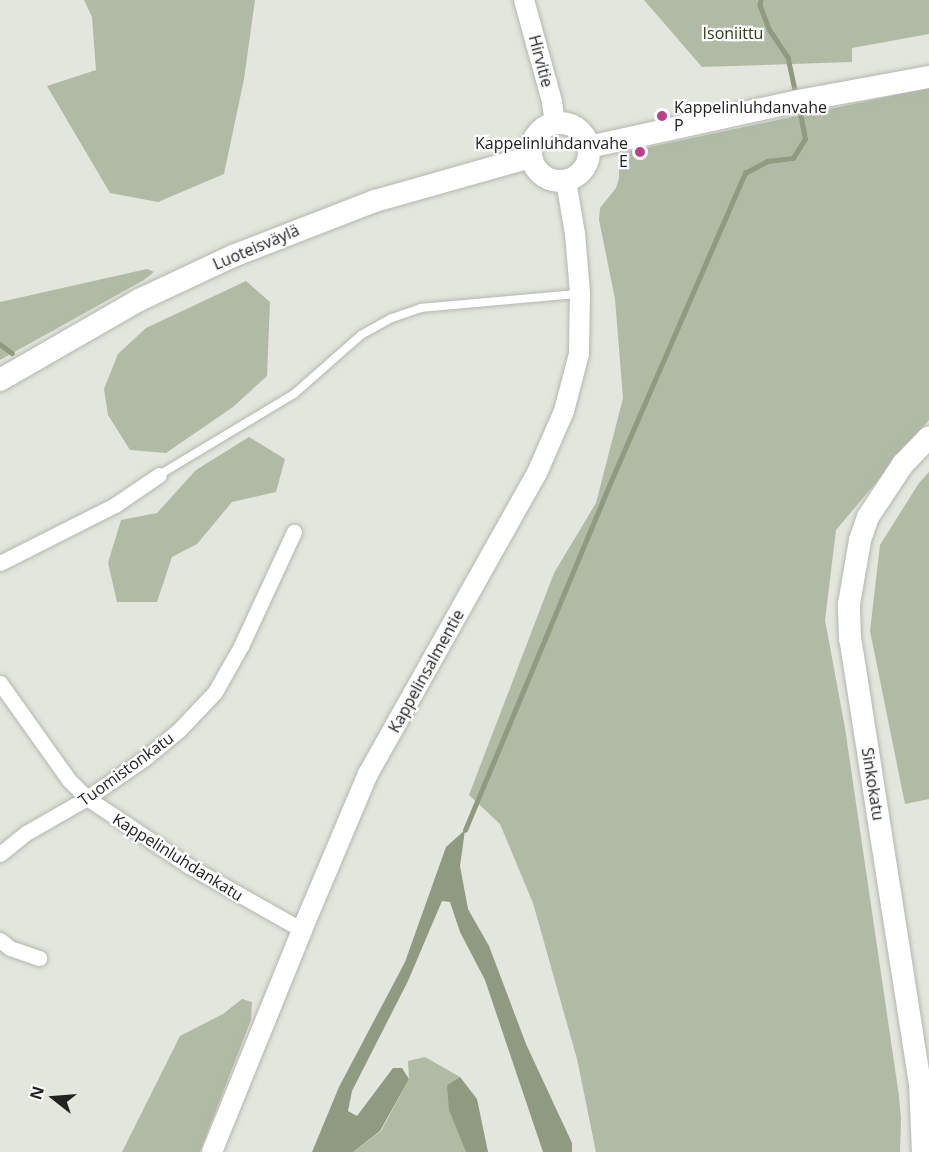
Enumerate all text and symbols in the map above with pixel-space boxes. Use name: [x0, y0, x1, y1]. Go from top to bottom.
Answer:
park label: Isoniittu: [703, 23, 763, 43]
street label: Hirvitie: [525, 33, 557, 89]
place label: Kappelinluhdanvahe P: [674, 97, 827, 135]
marker: Kappelinluhdanvahe P: [655, 109, 669, 123]
place label: Kappelinluhdanvahe E: [475, 133, 628, 171]
marker: Kappelinluhdanvahe E: [633, 145, 647, 159]
street label: Luoteisväylä: [210, 220, 302, 274]
street label: Kappelinsalmentie: [384, 606, 468, 736]
street label: Tuomistonkatu: [75, 728, 177, 810]
street label: Sinkokatu: [858, 746, 888, 822]
street label: Kappelinluhdankatu: [109, 809, 247, 905]
north arrow: [24, 1068, 84, 1128]
text: N: [24, 1083, 49, 1102]

